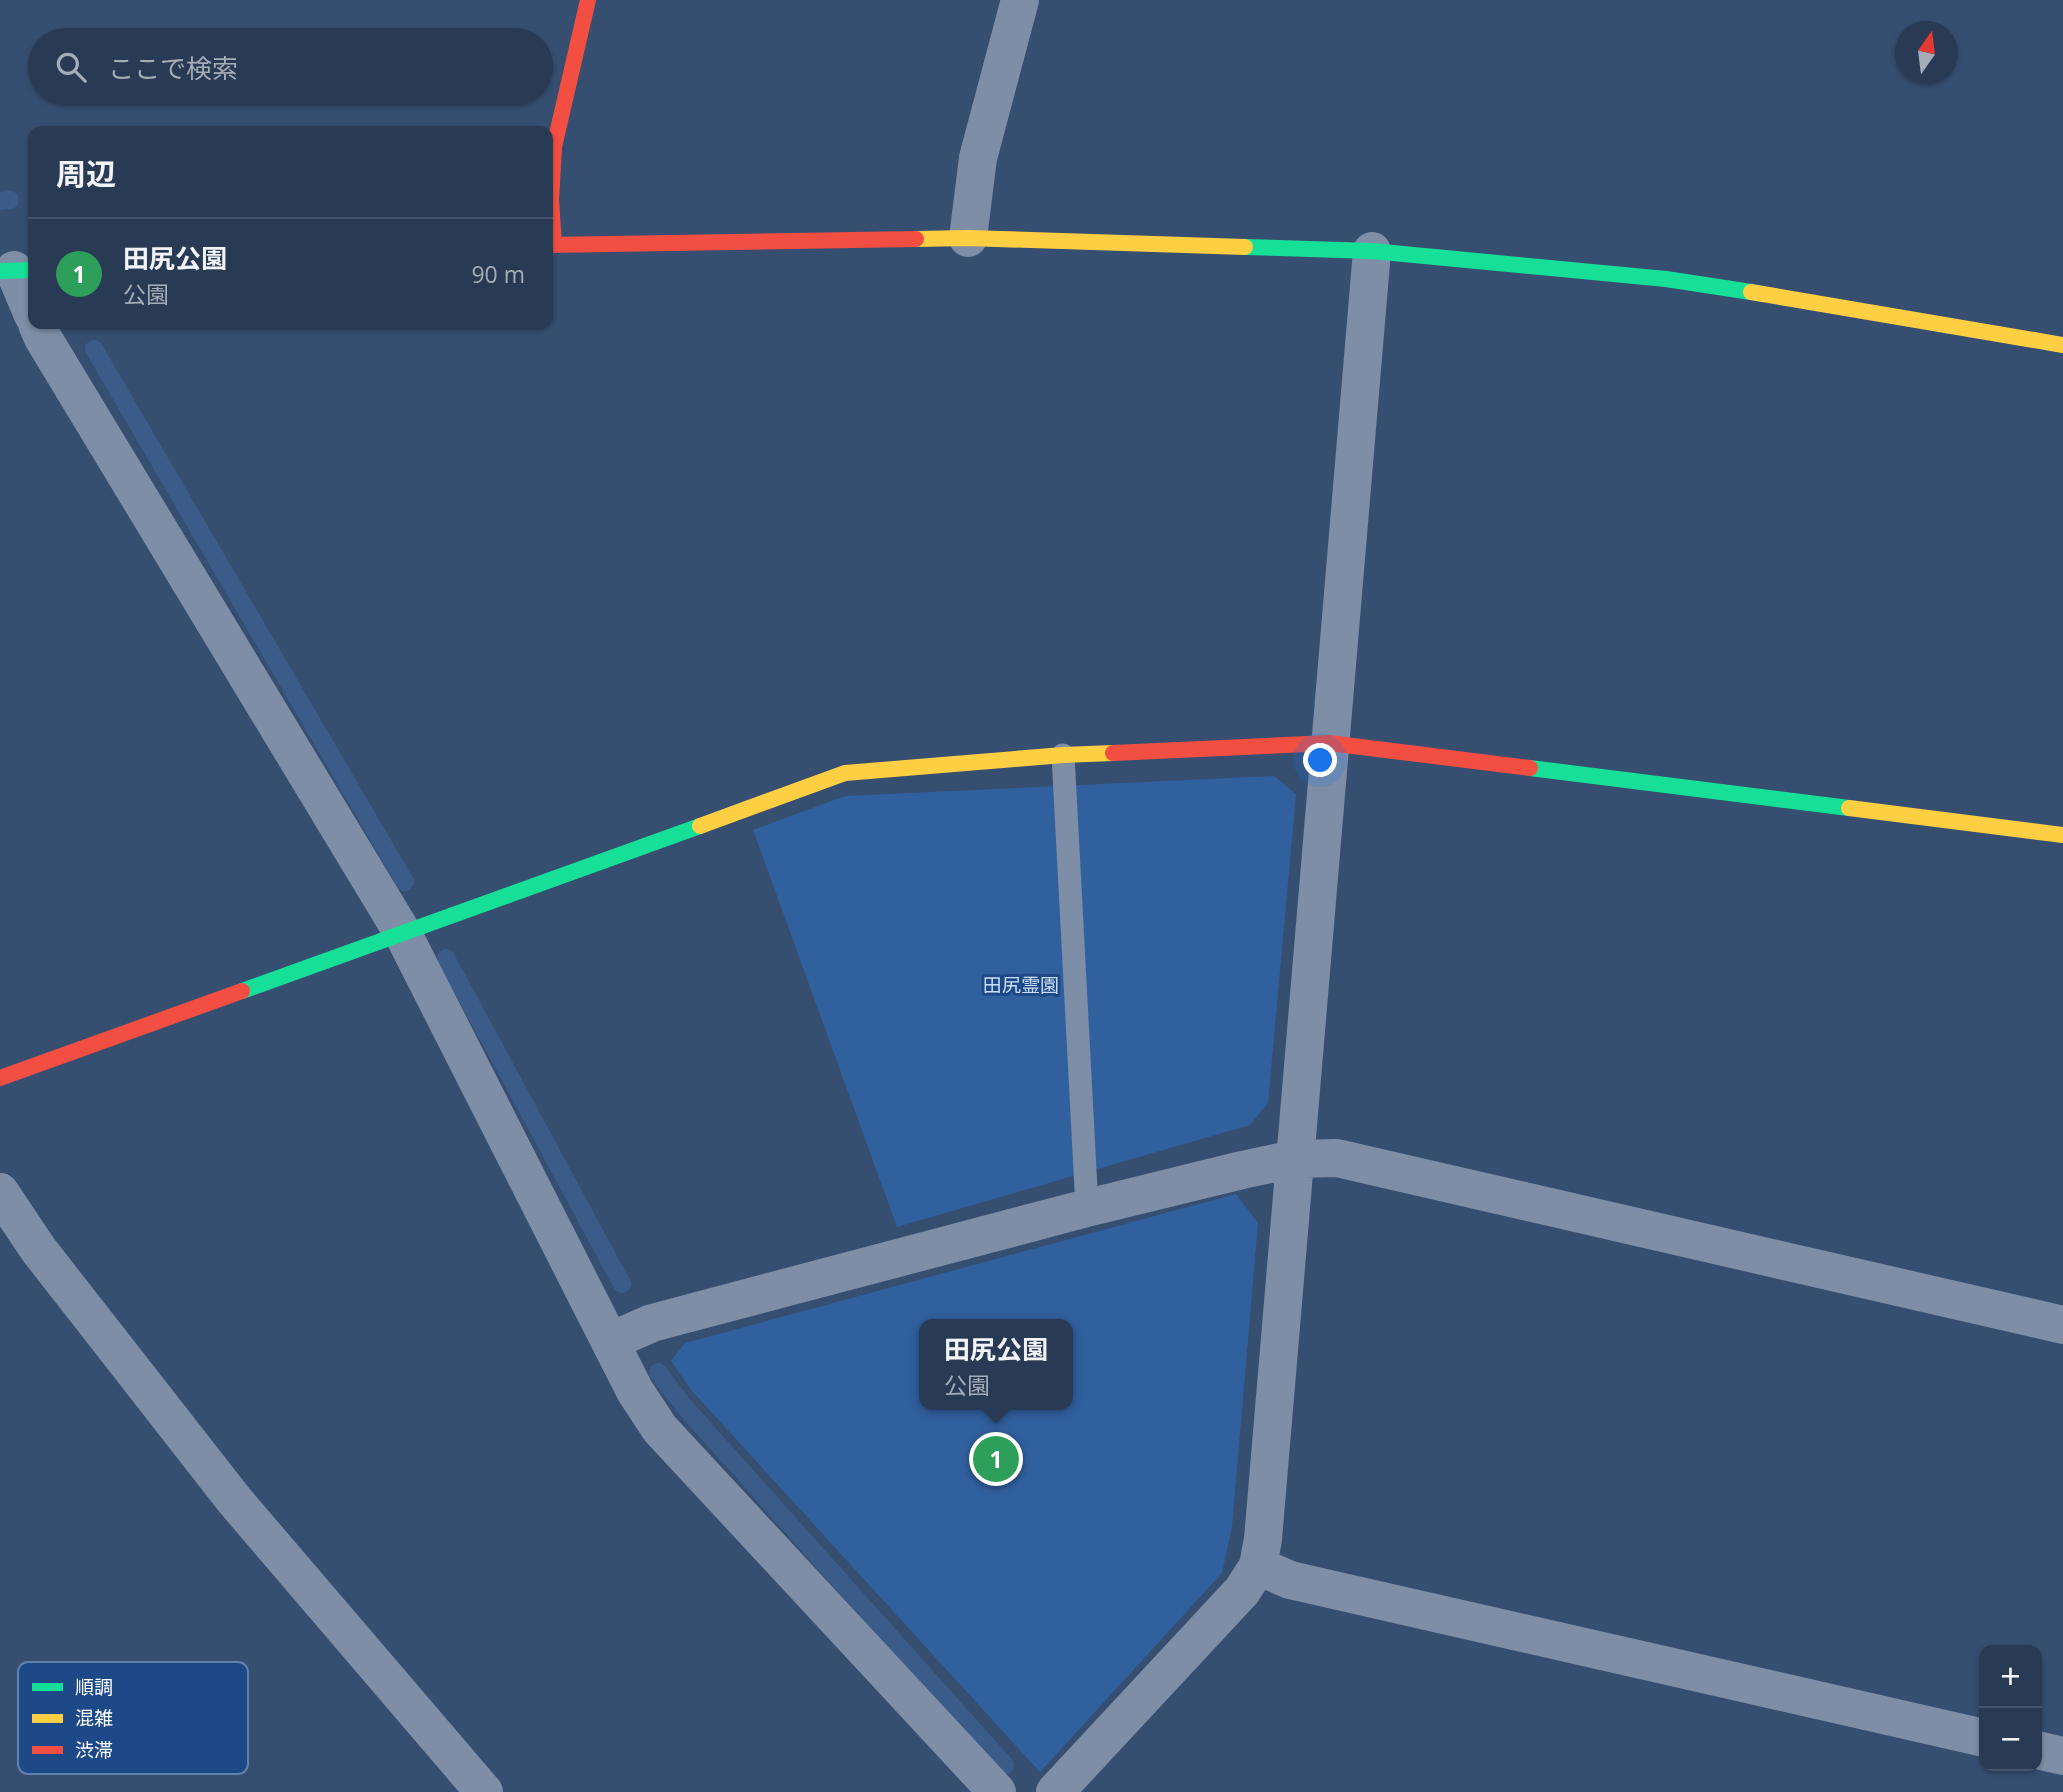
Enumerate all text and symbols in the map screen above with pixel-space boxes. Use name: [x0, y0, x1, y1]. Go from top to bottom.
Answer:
north arrow: [1895, 21, 1958, 84]
search box: [28, 28, 553, 105]
icon: search: [52, 48, 90, 86]
text: ここで検索: [108, 50, 238, 86]
text: 周辺: [56, 153, 116, 194]
text: 田尻公園: [123, 240, 227, 276]
text: 1: [72, 258, 86, 290]
text: 90 m: [471, 258, 525, 290]
text: 公園: [123, 278, 169, 310]
your location: [1303, 743, 1337, 777]
park label: 田尻霊園: [983, 972, 1059, 998]
popup: [919, 1319, 1073, 1410]
text: 田尻公園: [944, 1331, 1048, 1367]
text: 公園: [944, 1369, 990, 1401]
pin: 1: [973, 1433, 1019, 1485]
map controls: [1979, 1645, 2042, 1771]
button: +: [1979, 1645, 2042, 1708]
legend: [18, 1662, 248, 1774]
text: 順調: [75, 1674, 113, 1700]
text: 混雑: [75, 1705, 113, 1731]
button: −: [1979, 1708, 2042, 1771]
text: 渋滞: [75, 1737, 113, 1763]

